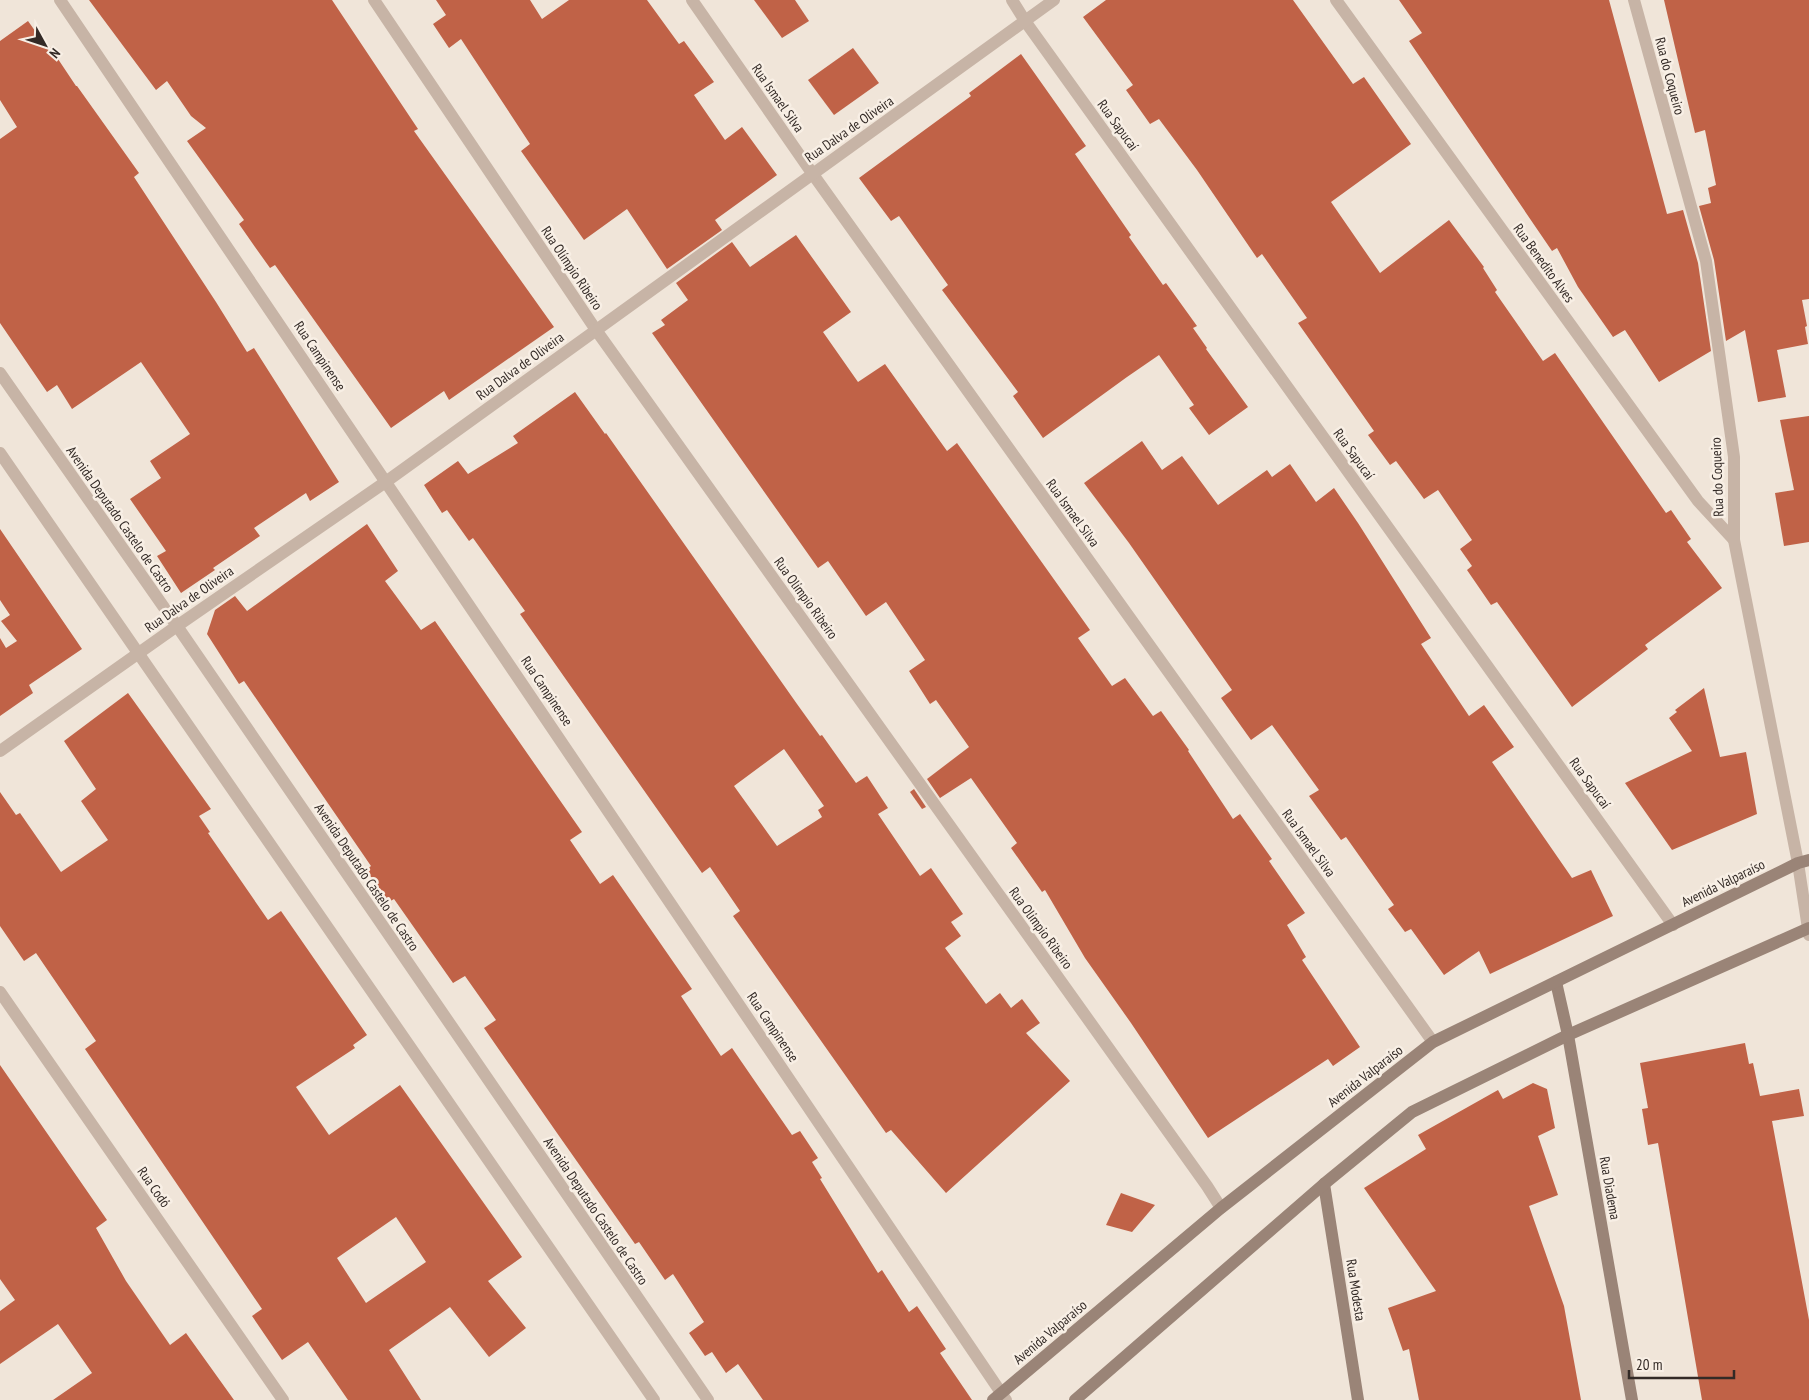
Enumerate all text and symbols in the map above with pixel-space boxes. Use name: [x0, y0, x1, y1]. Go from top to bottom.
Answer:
north arrow: [20, 20, 70, 70]
street label: Rua do Coqueiro: [1651, 35, 1689, 117]
text: N: [46, 45, 64, 62]
street label: Rua Ismael Silva: [748, 60, 808, 136]
street label: Rua Dalva de Oliveira: [801, 92, 897, 166]
street label: Rua Sapucaí: [1093, 96, 1143, 154]
street label: Rua Benedito Alves: [1509, 220, 1579, 306]
street label: Rua Olímpio Ribeiro: [537, 223, 607, 313]
street label: Rua Campinense: [290, 318, 350, 394]
street label: Rua Dalva de Oliveira: [473, 328, 567, 404]
street label: Rua Sapucaí: [1329, 425, 1379, 483]
street label: Rua do Coqueiro: [1707, 437, 1727, 517]
street label: Avenida Deputado Castelo de Castro: [63, 442, 177, 596]
street label: Rua Ismael Silva: [1042, 476, 1104, 550]
street label: Rua Olímpio Ribeiro: [770, 553, 842, 643]
street label: Rua Dalva de Oliveira: [141, 562, 237, 636]
street label: Rua Campinense: [517, 653, 577, 729]
street label: Rua Sapucaí: [1565, 754, 1615, 812]
street label: Avenida Deputado Castelo de Castro: [311, 800, 423, 954]
street label: Rua Ismael Silva: [1278, 806, 1340, 880]
street label: Avenida Valparaíso: [1678, 855, 1768, 911]
street label: Rua Olímpio Ribeiro: [1005, 883, 1077, 973]
street label: Rua Campinense: [743, 989, 803, 1065]
street label: Avenida Valparaíso: [1324, 1041, 1406, 1111]
street label: Avenida Deputado Castelo de Castro: [540, 1134, 652, 1288]
street label: Rua Diadema: [1596, 1155, 1624, 1221]
street label: Rua Codó: [134, 1163, 174, 1211]
street label: Rua Modesta: [1342, 1258, 1370, 1322]
street label: Avenida Valparaíso: [1010, 1296, 1090, 1368]
scale bar: [1629, 1348, 1734, 1380]
text: 20 m: [1636, 1355, 1662, 1374]

